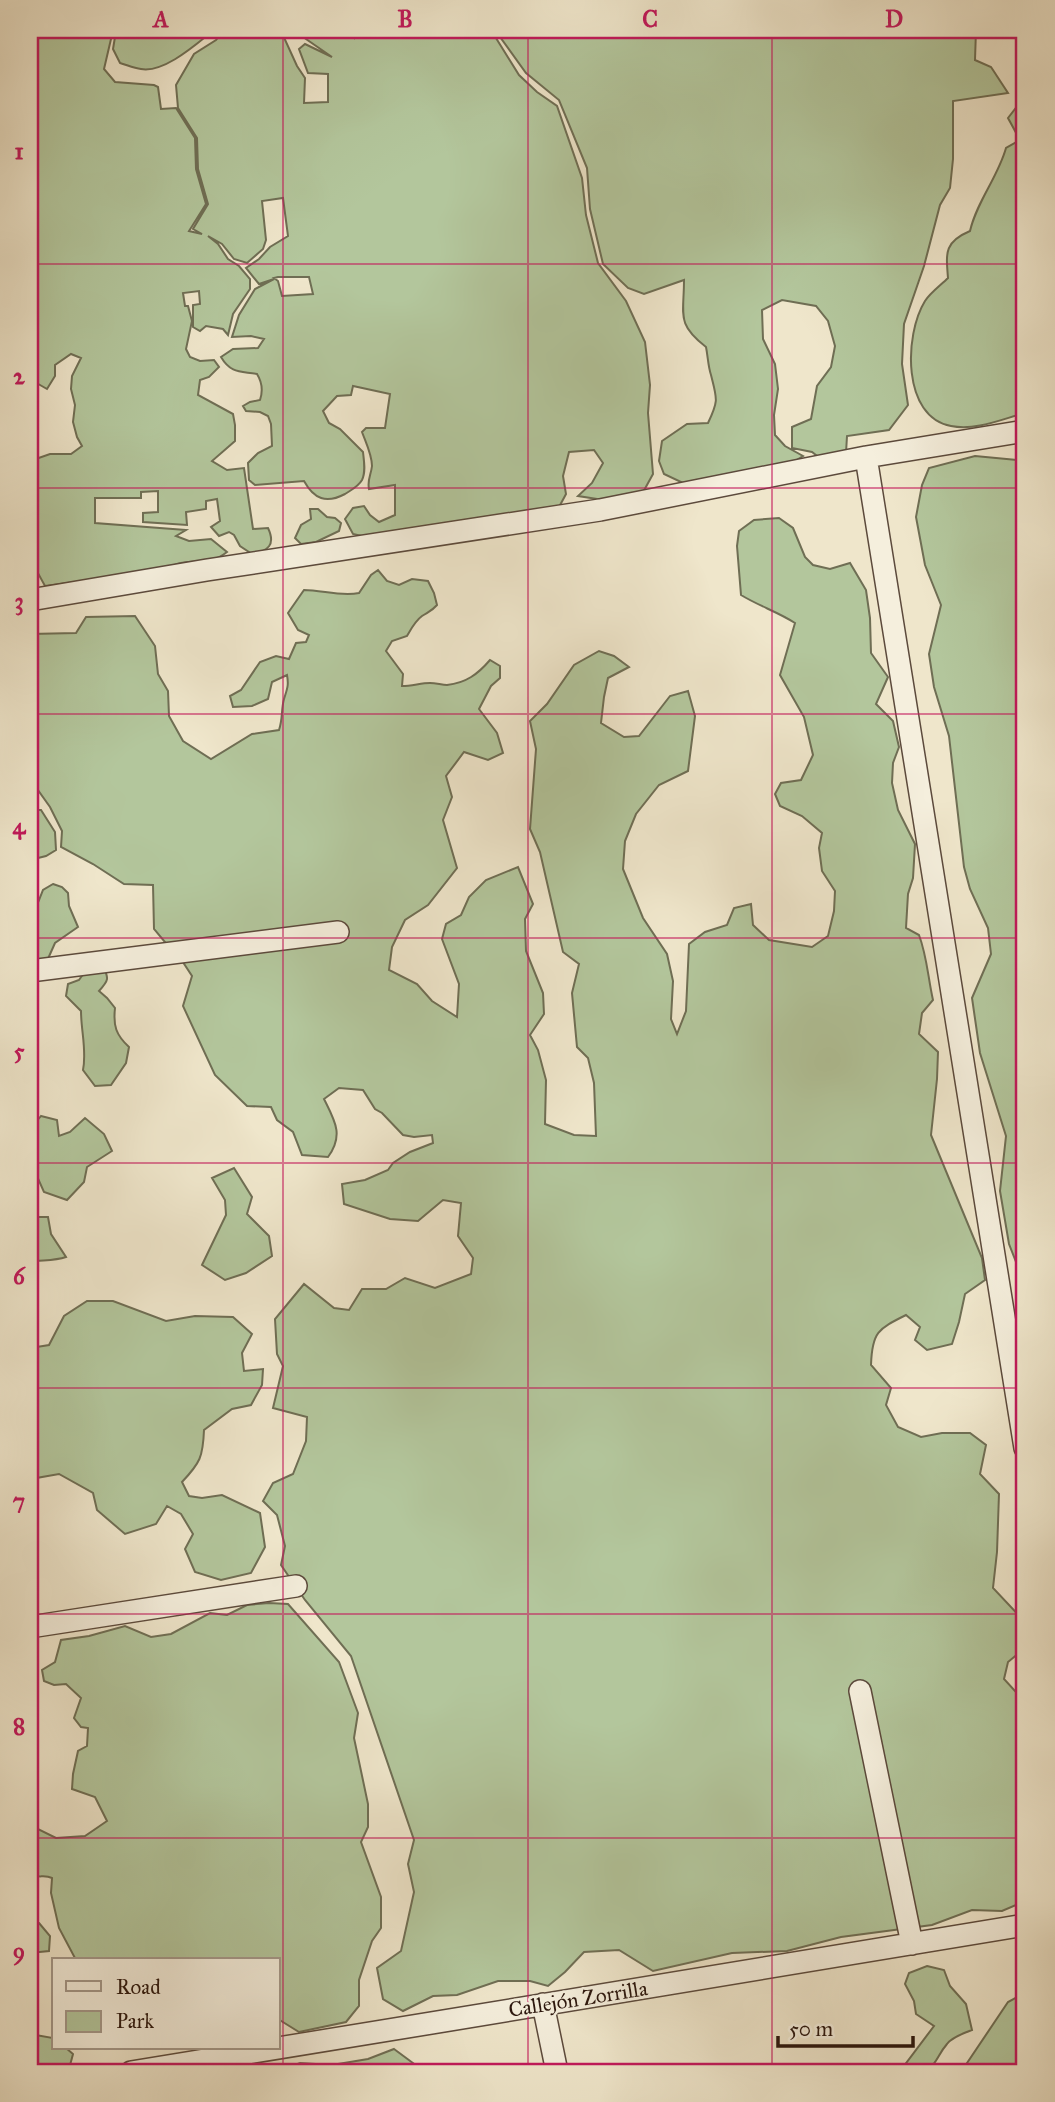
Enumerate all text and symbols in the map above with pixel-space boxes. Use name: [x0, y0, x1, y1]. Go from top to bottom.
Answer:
text: A: [151, 5, 169, 33]
text: B: [397, 5, 413, 33]
text: C: [642, 5, 658, 33]
text: D: [885, 5, 903, 33]
text: 1: [14, 137, 24, 165]
text: 2: [13, 362, 25, 390]
text: 3: [14, 587, 24, 616]
text: 4: [13, 812, 27, 840]
text: 5: [14, 1037, 25, 1065]
text: 6: [13, 1262, 26, 1290]
text: 7: [13, 1487, 25, 1515]
text: 8: [13, 1712, 25, 1740]
text: 9: [13, 1937, 25, 1966]
legend: [52, 1958, 280, 2050]
text: Road: [116, 1974, 161, 2000]
street label: Callejón Zorrilla: [507, 1975, 650, 2023]
scale bar: [778, 2004, 913, 2048]
text: Park: [116, 2008, 154, 2034]
text: 50 m: [789, 2016, 834, 2042]

